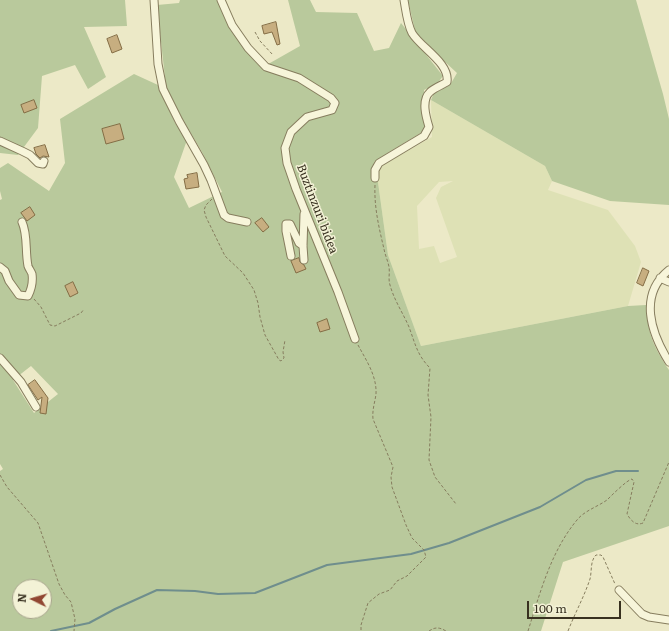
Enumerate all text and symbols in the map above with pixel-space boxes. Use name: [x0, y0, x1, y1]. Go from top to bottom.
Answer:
street label: Buztinzuri bidea: [293, 162, 341, 256]
north arrow: [12, 579, 52, 619]
text: N: [13, 593, 29, 603]
scale bar: [529, 593, 623, 619]
text: 100 m: [534, 599, 567, 617]

